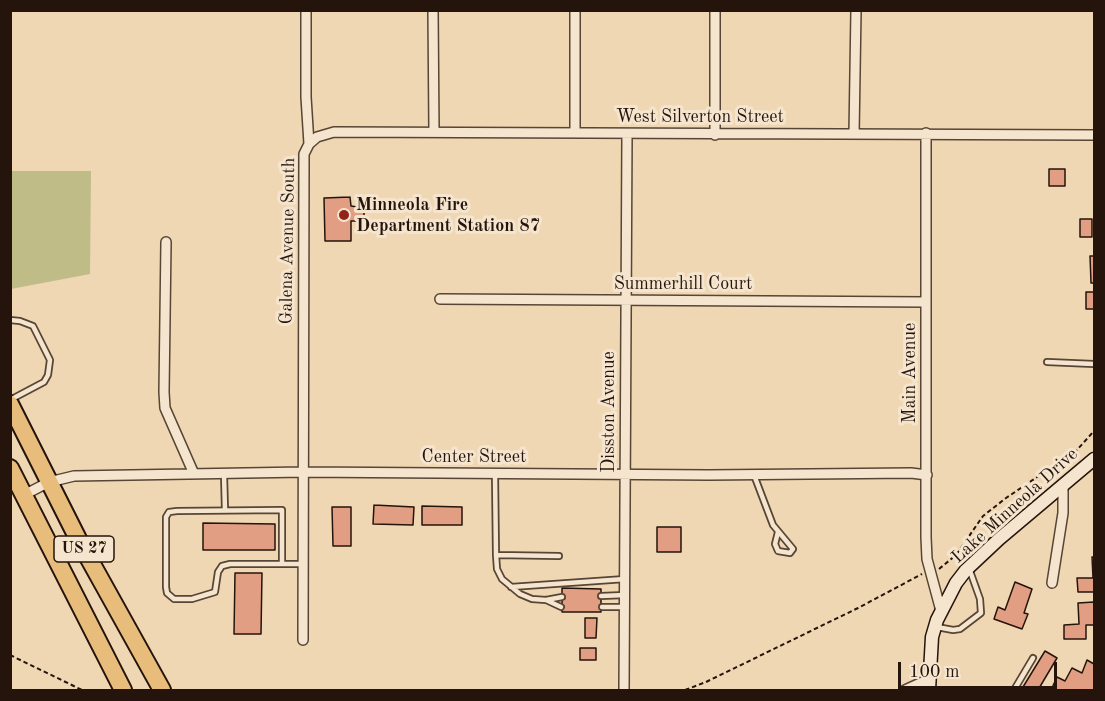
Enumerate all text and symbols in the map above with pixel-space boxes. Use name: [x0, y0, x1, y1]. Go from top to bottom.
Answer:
street label: West Silverton Street: [616, 106, 784, 128]
street label: Galena Avenue South: [276, 158, 300, 324]
place label: Minneola Fire Department Station 87: [356, 194, 540, 236]
marker: Minneola Fire Department Station 87: [337, 208, 351, 222]
street label: Summerhill Court: [614, 273, 752, 295]
street label: Main Avenue: [899, 323, 921, 423]
street label: Disston Avenue: [598, 351, 620, 473]
street label: Lake Minneola Drive: [947, 444, 1083, 568]
street label: Center Street: [422, 446, 526, 468]
road number: US 27: [54, 536, 114, 562]
scale bar: [901, 650, 1060, 688]
text: 100 m: [909, 663, 960, 681]

